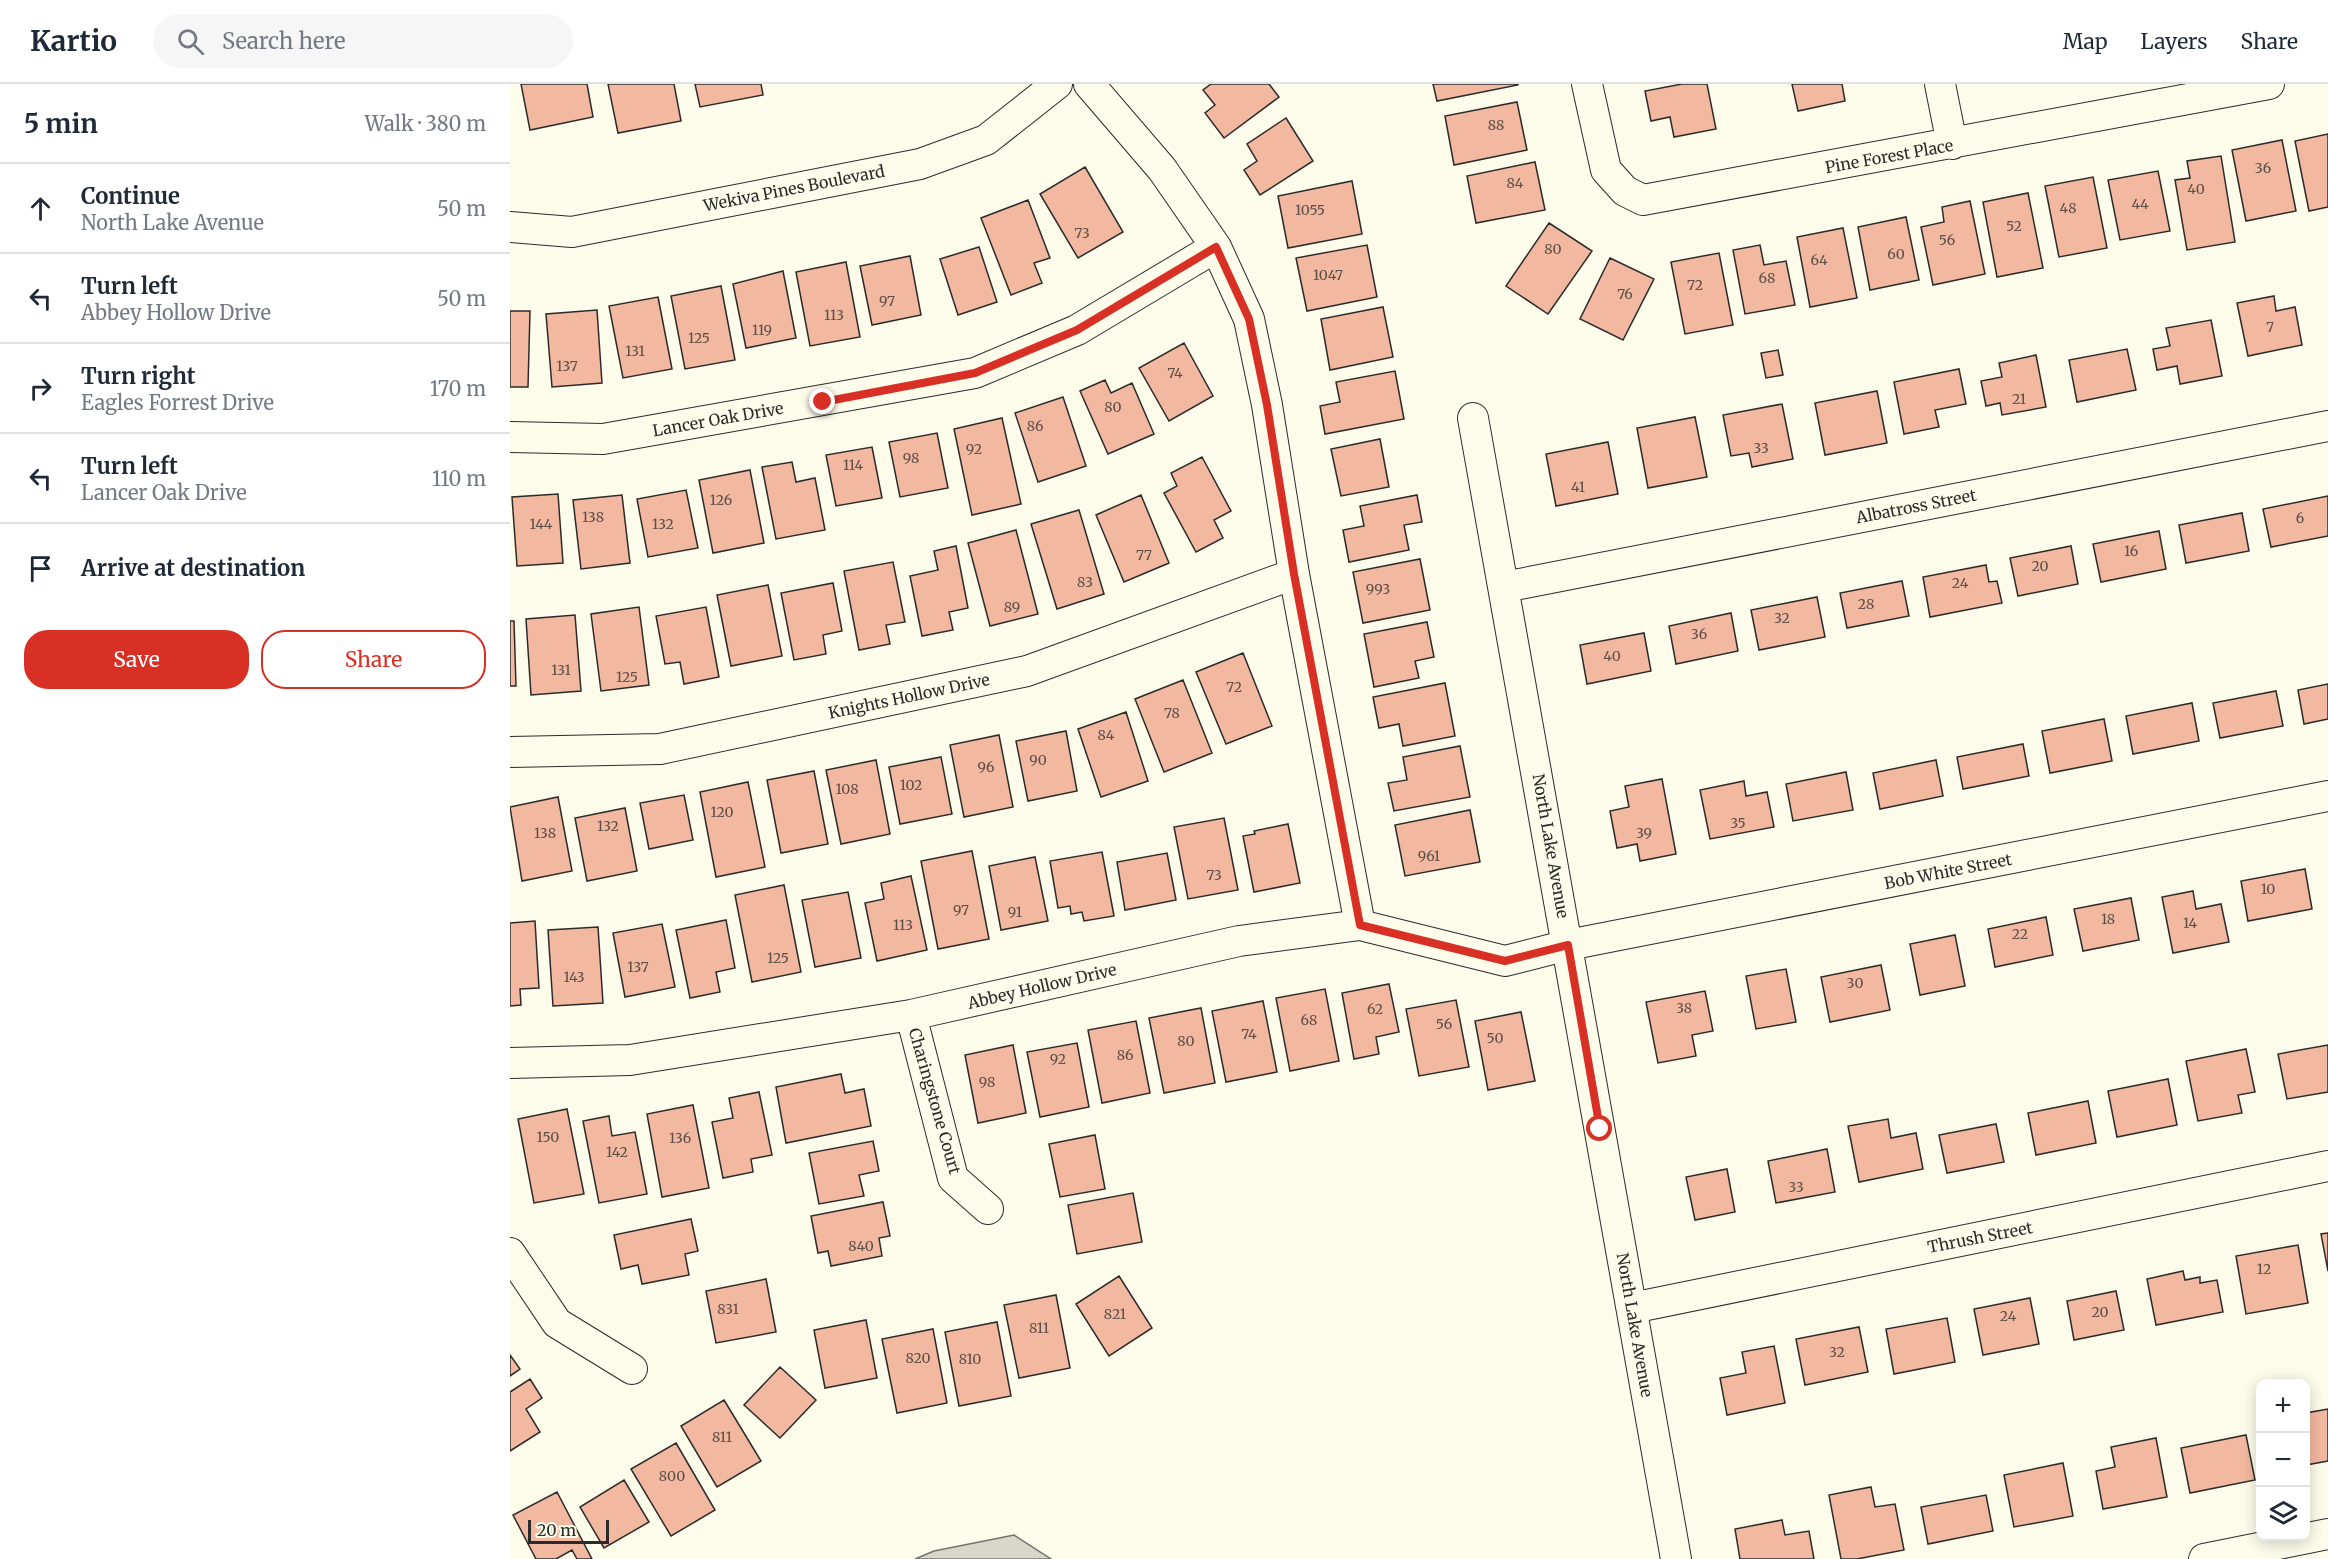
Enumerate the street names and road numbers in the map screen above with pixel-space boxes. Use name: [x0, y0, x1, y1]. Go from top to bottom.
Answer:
street label: Pine Forest Place: [1823, 135, 1955, 177]
street label: Wekiva Pines Boulevard: [701, 161, 887, 216]
street label: Lancer Oak Drive: [651, 398, 785, 440]
street label: Albatross Street: [1853, 484, 1979, 528]
street label: Knights Hollow Drive: [826, 669, 992, 723]
street label: North Lake Avenue: [1528, 772, 1574, 920]
street label: Bob White Street: [1883, 849, 2014, 893]
street label: Abbey Hollow Drive: [965, 959, 1118, 1013]
street label: Charingstone Court: [905, 1026, 966, 1177]
street label: Thrush Street: [1926, 1217, 2035, 1257]
street label: North Lake Avenue: [1612, 1251, 1658, 1399]

